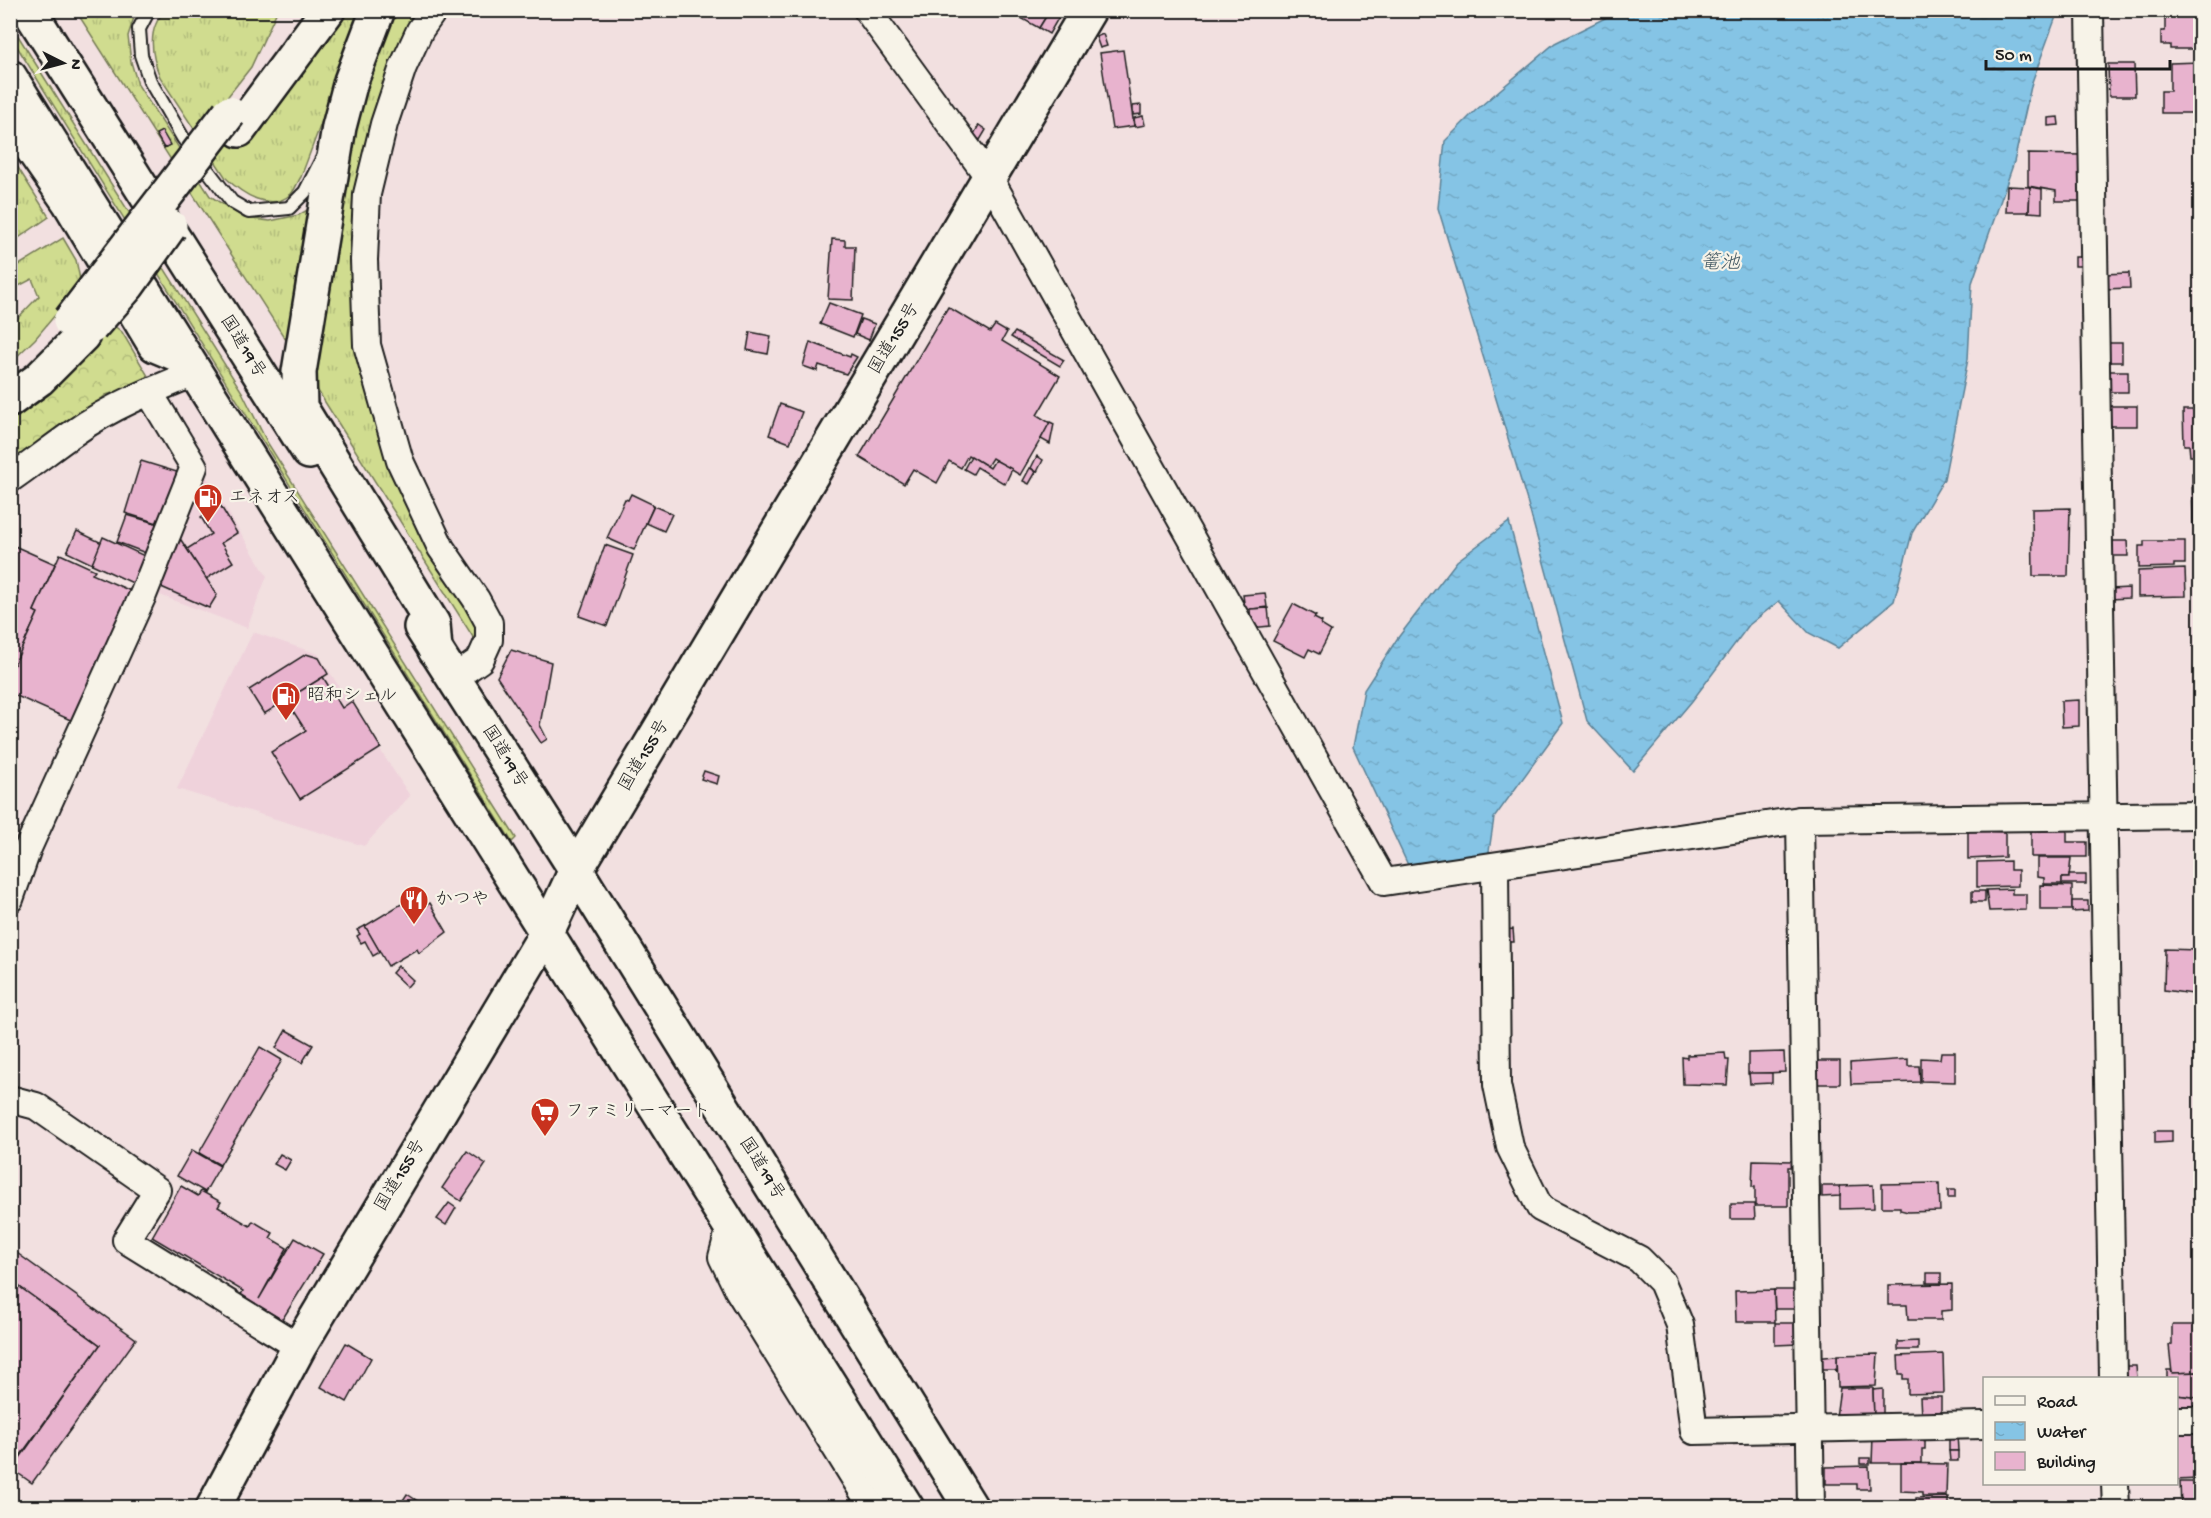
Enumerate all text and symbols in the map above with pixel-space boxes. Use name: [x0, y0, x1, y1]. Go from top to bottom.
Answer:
north arrow: [33, 33, 93, 93]
scale bar: [1986, 33, 2170, 71]
text: 50 m: [1995, 46, 2032, 67]
text: N: [64, 58, 84, 71]
water label: 篭池: [1700, 251, 1741, 276]
street label: 国道155号: [864, 299, 925, 379]
street label: 国道19号: [214, 311, 270, 382]
fuel station icon: エネオス: [192, 482, 224, 524]
place label: エネオス: [229, 488, 300, 509]
fuel station icon: 昭和シェル: [270, 680, 302, 722]
place label: 昭和シェル: [307, 685, 397, 707]
street label: 国道155号: [614, 716, 675, 796]
street label: 国道19号: [476, 721, 532, 792]
restaurant icon: かつや: [398, 884, 430, 926]
place label: かつや: [435, 890, 489, 911]
supermarket icon: ファミリーマート: [529, 1096, 561, 1138]
place label: ファミリーマート: [566, 1102, 710, 1123]
street label: 国道19号: [733, 1133, 789, 1204]
street label: 国道155号: [370, 1136, 431, 1216]
legend: [1983, 1377, 2178, 1485]
text: Road: [2037, 1393, 2078, 1414]
text: Water: [2037, 1423, 2087, 1444]
text: Building: [2036, 1453, 2096, 1474]

